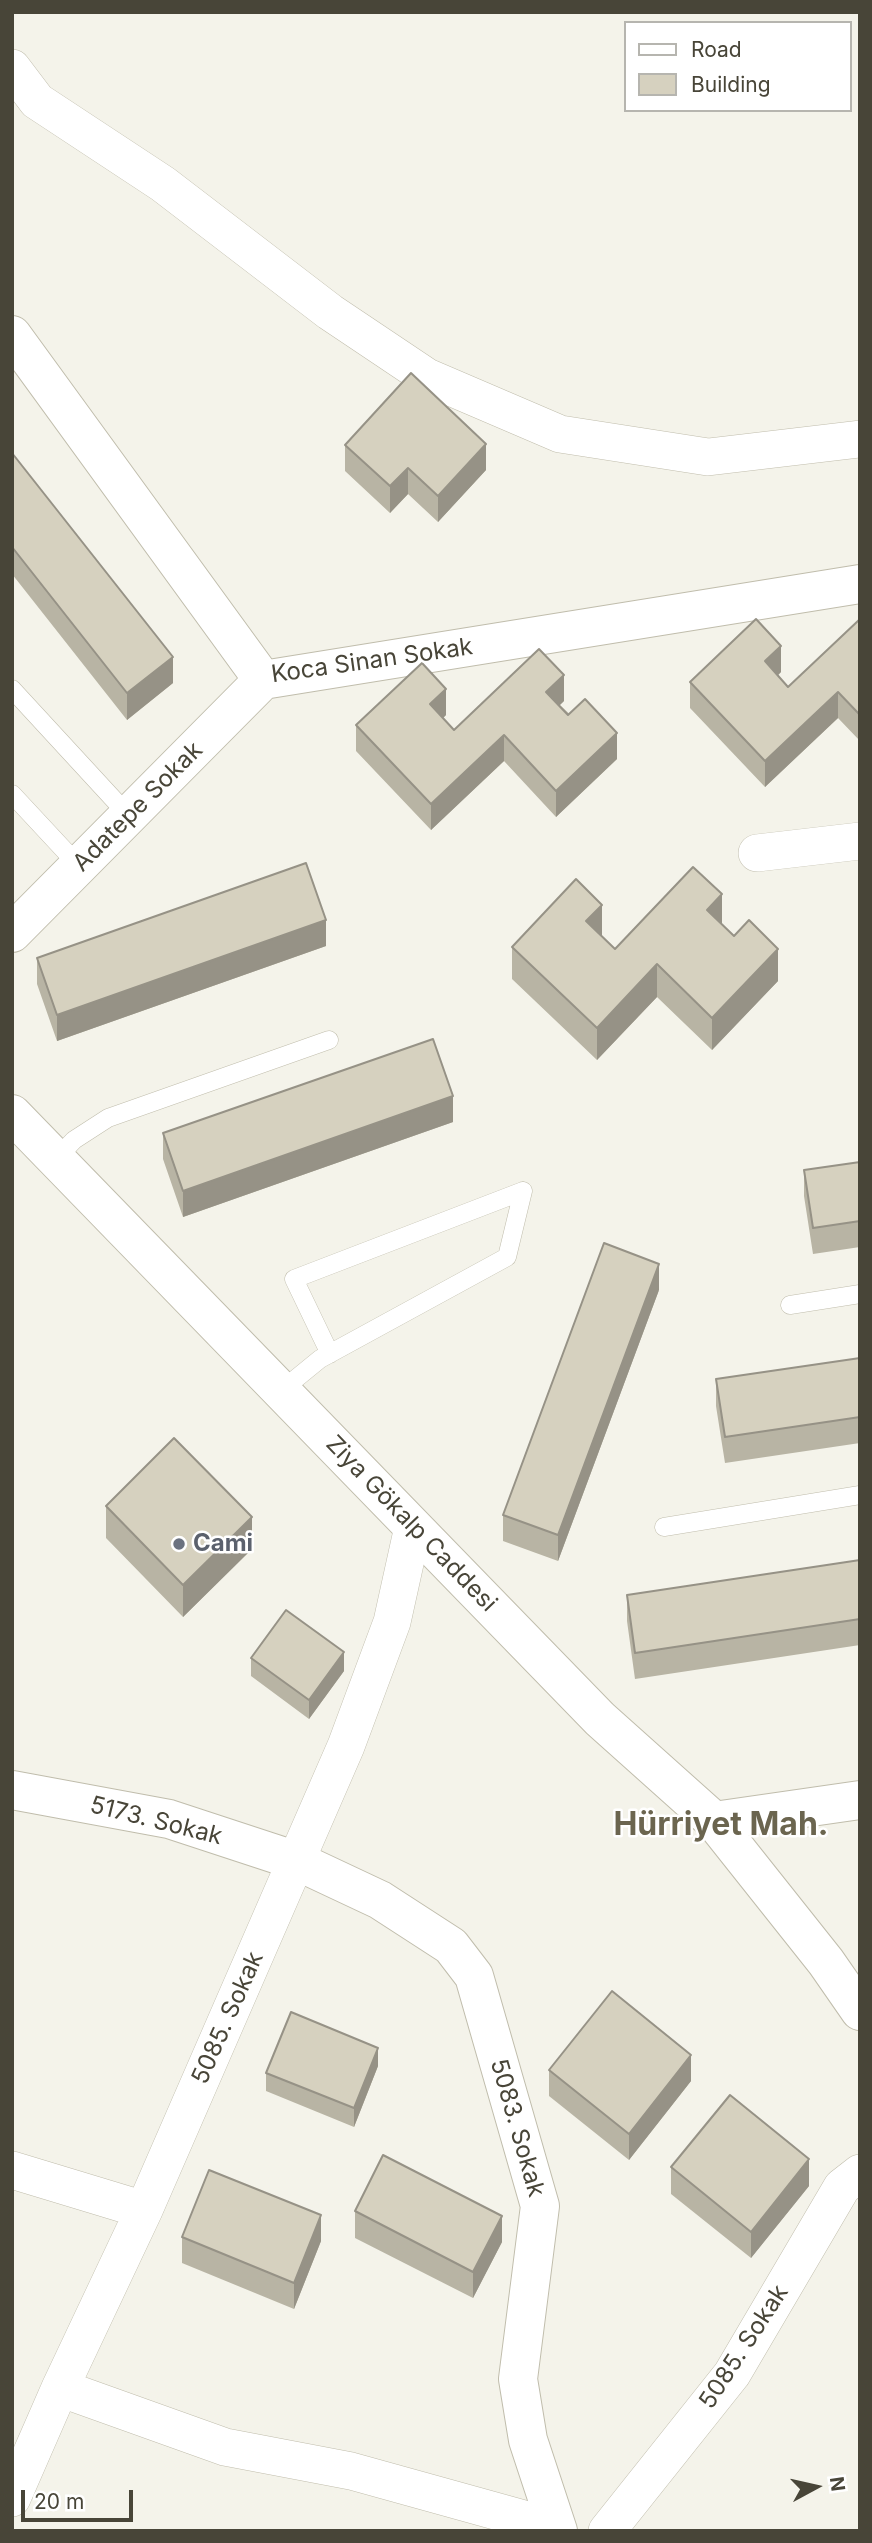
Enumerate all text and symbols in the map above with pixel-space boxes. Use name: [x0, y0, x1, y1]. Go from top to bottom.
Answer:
legend: [624, 21, 851, 112]
text: Road: [691, 37, 742, 62]
text: Building: [691, 72, 771, 97]
street label: Koca Sinan Sokak: [269, 633, 475, 689]
street label: Adatepe Sokak: [67, 736, 209, 878]
street label: Ziya Gökalp Caddesi: [320, 1430, 502, 1618]
place label: Cami: [193, 1530, 253, 1558]
marker: Cami: [171, 1536, 187, 1552]
street label: 5173. Sokak: [87, 1791, 225, 1851]
district label: Hürriyet Mah.: [613, 1806, 829, 1844]
street label: 5085. Sokak: [186, 1947, 270, 2089]
street label: 5083. Sokak: [484, 2056, 550, 2200]
street label: 5085. Sokak: [693, 2280, 795, 2414]
north arrow: [781, 2452, 851, 2522]
text: N: [825, 2475, 850, 2493]
scale bar: [24, 2476, 136, 2520]
text: 20 m: [34, 2489, 84, 2514]

